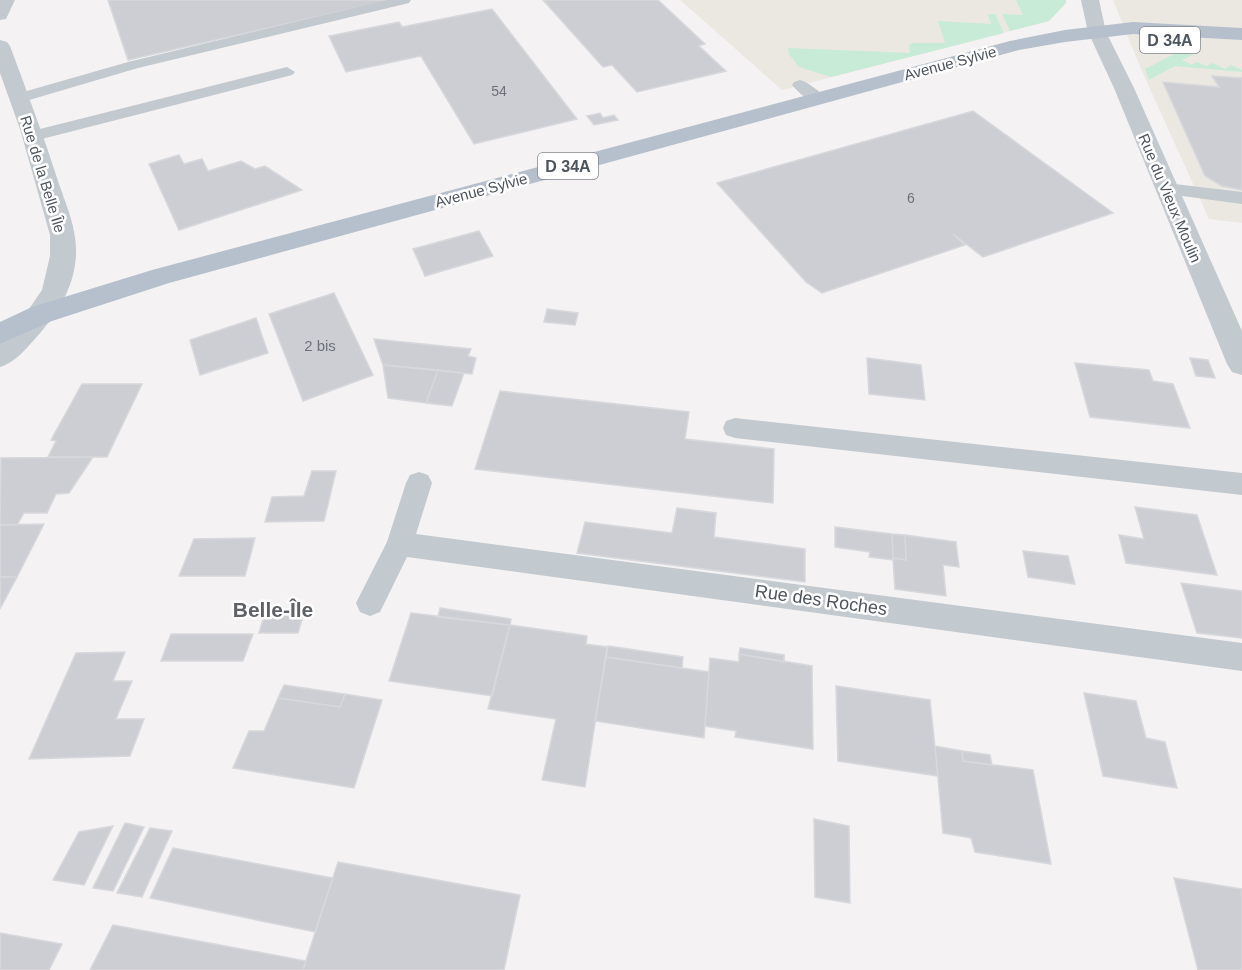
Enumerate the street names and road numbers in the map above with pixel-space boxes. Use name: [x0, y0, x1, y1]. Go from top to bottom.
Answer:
road number: D 34A: [1140, 27, 1200, 53]
street label: Avenue Sylvie: [902, 43, 998, 83]
street label: Rue de la Belle Île: [17, 113, 69, 235]
street label: Rue du Vieux Moulin: [1135, 131, 1205, 265]
road number: D 34A: [538, 153, 598, 179]
street label: Avenue Sylvie: [433, 170, 529, 210]
street label: Rue des Roches: [754, 581, 888, 619]

